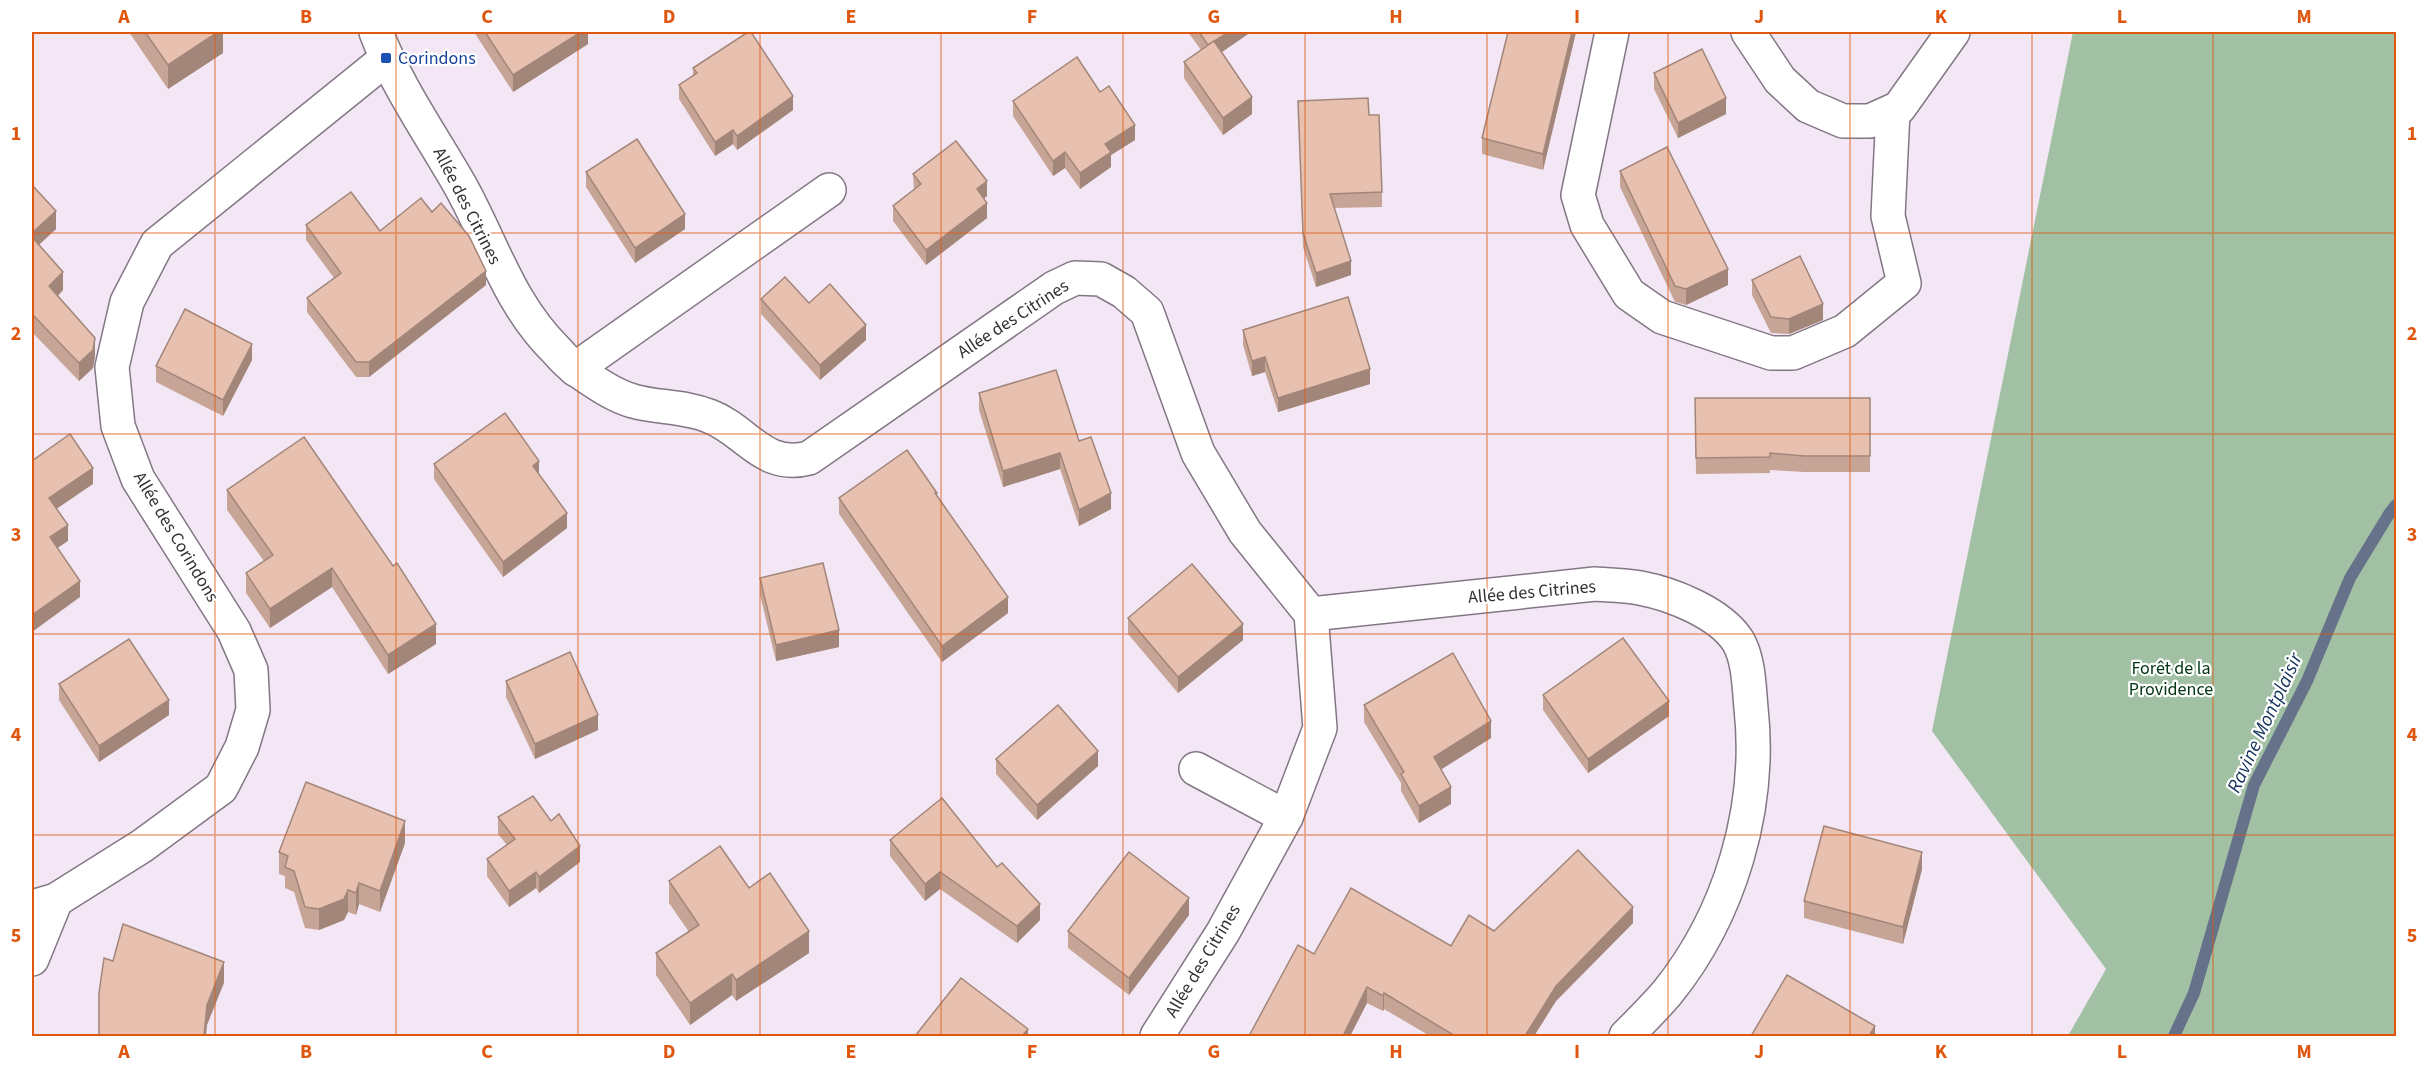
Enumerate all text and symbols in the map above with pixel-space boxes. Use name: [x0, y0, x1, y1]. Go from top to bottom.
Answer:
text: A: [117, 3, 130, 31]
text: B: [300, 3, 312, 31]
text: C: [481, 3, 493, 31]
text: D: [663, 3, 675, 31]
text: E: [846, 3, 856, 31]
text: F: [1027, 3, 1037, 31]
text: G: [1208, 3, 1220, 31]
text: H: [1389, 3, 1403, 31]
text: I: [1574, 3, 1580, 31]
text: J: [1754, 3, 1764, 31]
text: K: [1935, 3, 1948, 31]
text: L: [2117, 3, 2127, 31]
text: M: [2296, 3, 2312, 31]
place label: Corindons: [398, 46, 476, 71]
marker: Corindons: [379, 51, 393, 65]
text: 1: [11, 120, 21, 148]
text: 1: [2407, 120, 2417, 148]
street label: Allée des Citrines: [427, 143, 507, 269]
street label: Allée des Citrines: [952, 274, 1074, 364]
text: 2: [11, 320, 21, 348]
text: 2: [2407, 320, 2417, 348]
street label: Allée des Corindons: [127, 467, 225, 607]
text: 3: [11, 521, 21, 549]
text: 3: [2407, 521, 2417, 549]
street label: Allée des Citrines: [1467, 574, 1597, 610]
water label: Ravine Montplaisir: [2220, 647, 2310, 798]
park label: Forêt de la Providence: [2129, 656, 2213, 702]
text: 4: [11, 721, 22, 749]
text: 4: [2407, 721, 2418, 749]
street label: Allée des Citrines: [1159, 900, 1247, 1022]
text: 5: [11, 922, 21, 950]
text: 5: [2407, 922, 2417, 950]
text: A: [117, 1038, 130, 1066]
text: B: [300, 1038, 312, 1066]
text: C: [481, 1038, 493, 1066]
text: D: [663, 1038, 675, 1066]
text: E: [846, 1038, 856, 1066]
text: F: [1027, 1038, 1037, 1066]
text: G: [1208, 1038, 1220, 1066]
text: H: [1389, 1038, 1403, 1066]
text: I: [1574, 1038, 1580, 1066]
text: J: [1754, 1038, 1764, 1066]
text: K: [1935, 1038, 1948, 1066]
text: L: [2117, 1038, 2127, 1066]
text: M: [2296, 1038, 2312, 1066]

